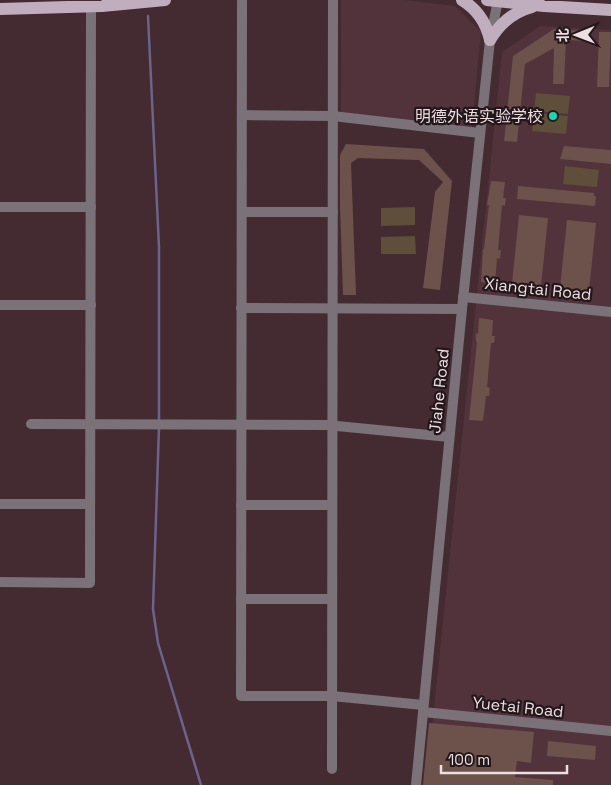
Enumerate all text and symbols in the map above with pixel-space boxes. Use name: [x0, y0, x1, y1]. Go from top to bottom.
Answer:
north arrow: [551, 10, 601, 60]
text: 北: [554, 28, 572, 42]
place label: 明德外语实验学校: [415, 106, 543, 127]
marker: 明德外语实验学校: [547, 110, 559, 122]
street label: Xiangtai Road: [484, 273, 592, 305]
street label: Jiahe Road: [424, 347, 454, 435]
street label: Yuetai Road: [471, 692, 565, 722]
scale bar: [441, 742, 567, 774]
text: 100 m: [448, 750, 490, 769]

